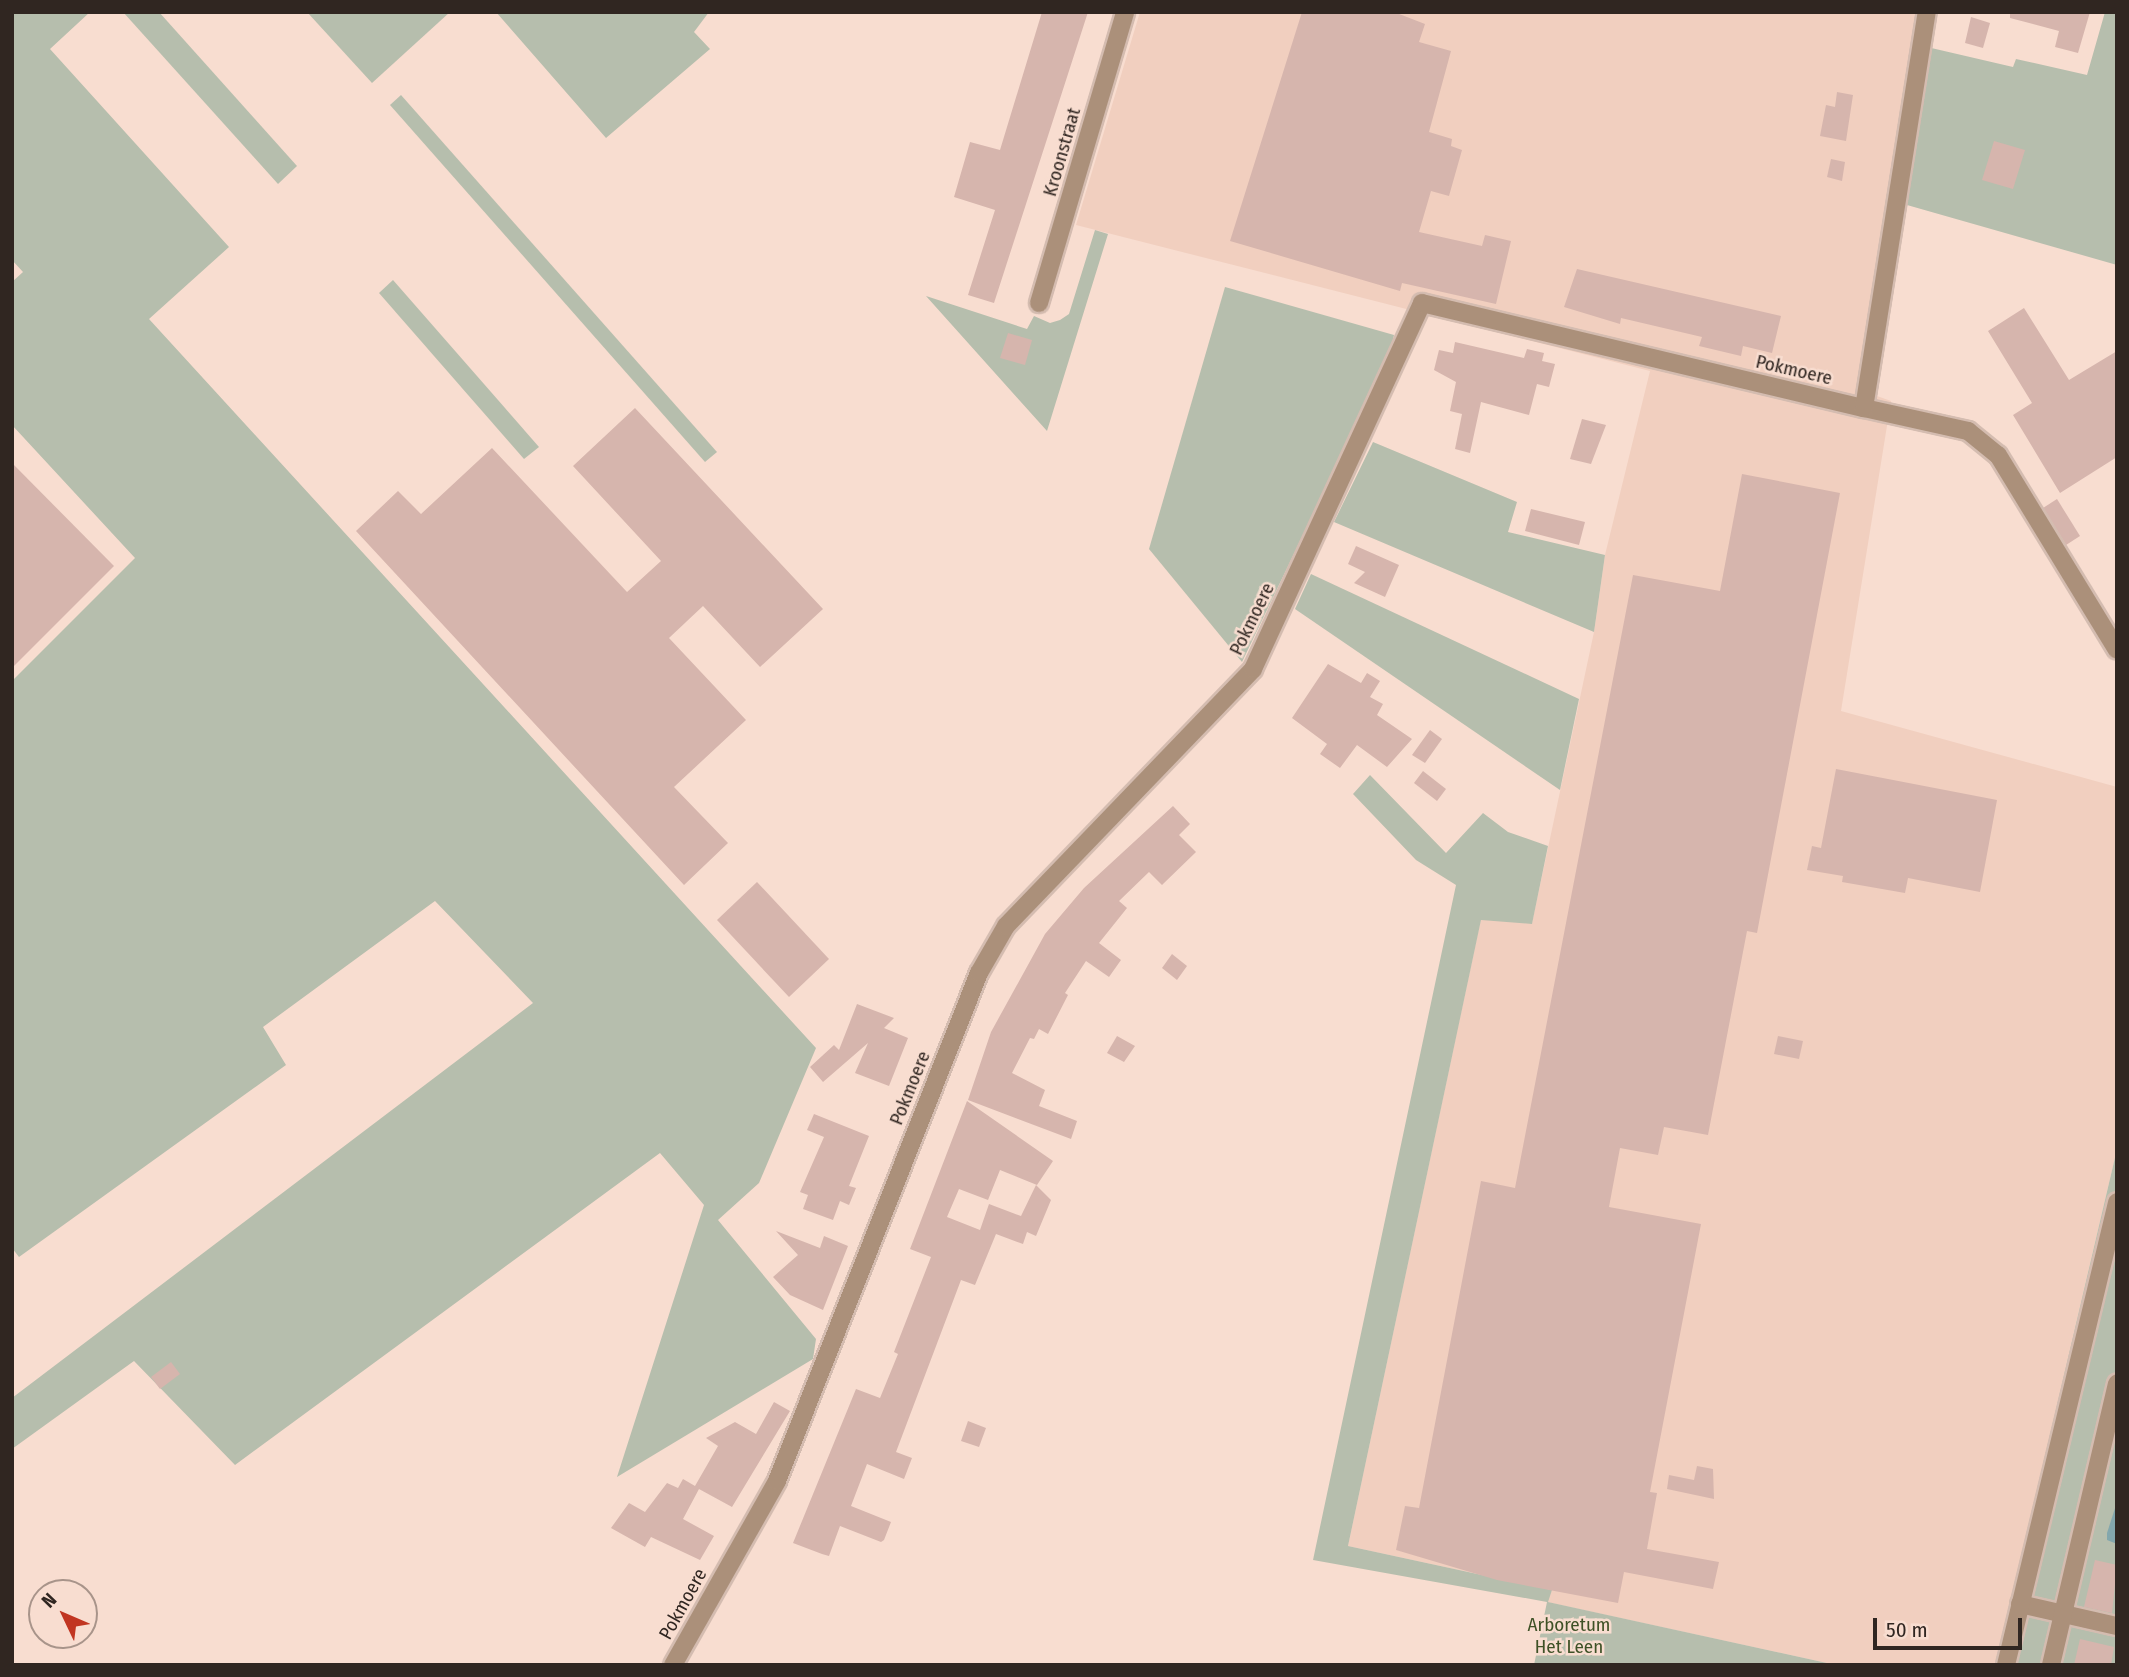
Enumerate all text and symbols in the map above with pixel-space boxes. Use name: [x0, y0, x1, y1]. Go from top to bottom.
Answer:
street label: Kroonstraat: [1038, 105, 1086, 199]
street label: Pokmoere: [1754, 350, 1834, 390]
street label: Pokmoere: [1225, 579, 1279, 659]
street label: Pokmoere: [885, 1048, 935, 1128]
street label: Pokmoere: [654, 1564, 712, 1644]
north arrow: [28, 1579, 98, 1649]
text: N: [37, 1588, 61, 1613]
scale bar: [1877, 1604, 2026, 1648]
park label: Arboretum Het Leen: [1528, 1614, 1610, 1658]
text: 50 m: [1886, 1617, 1928, 1643]

